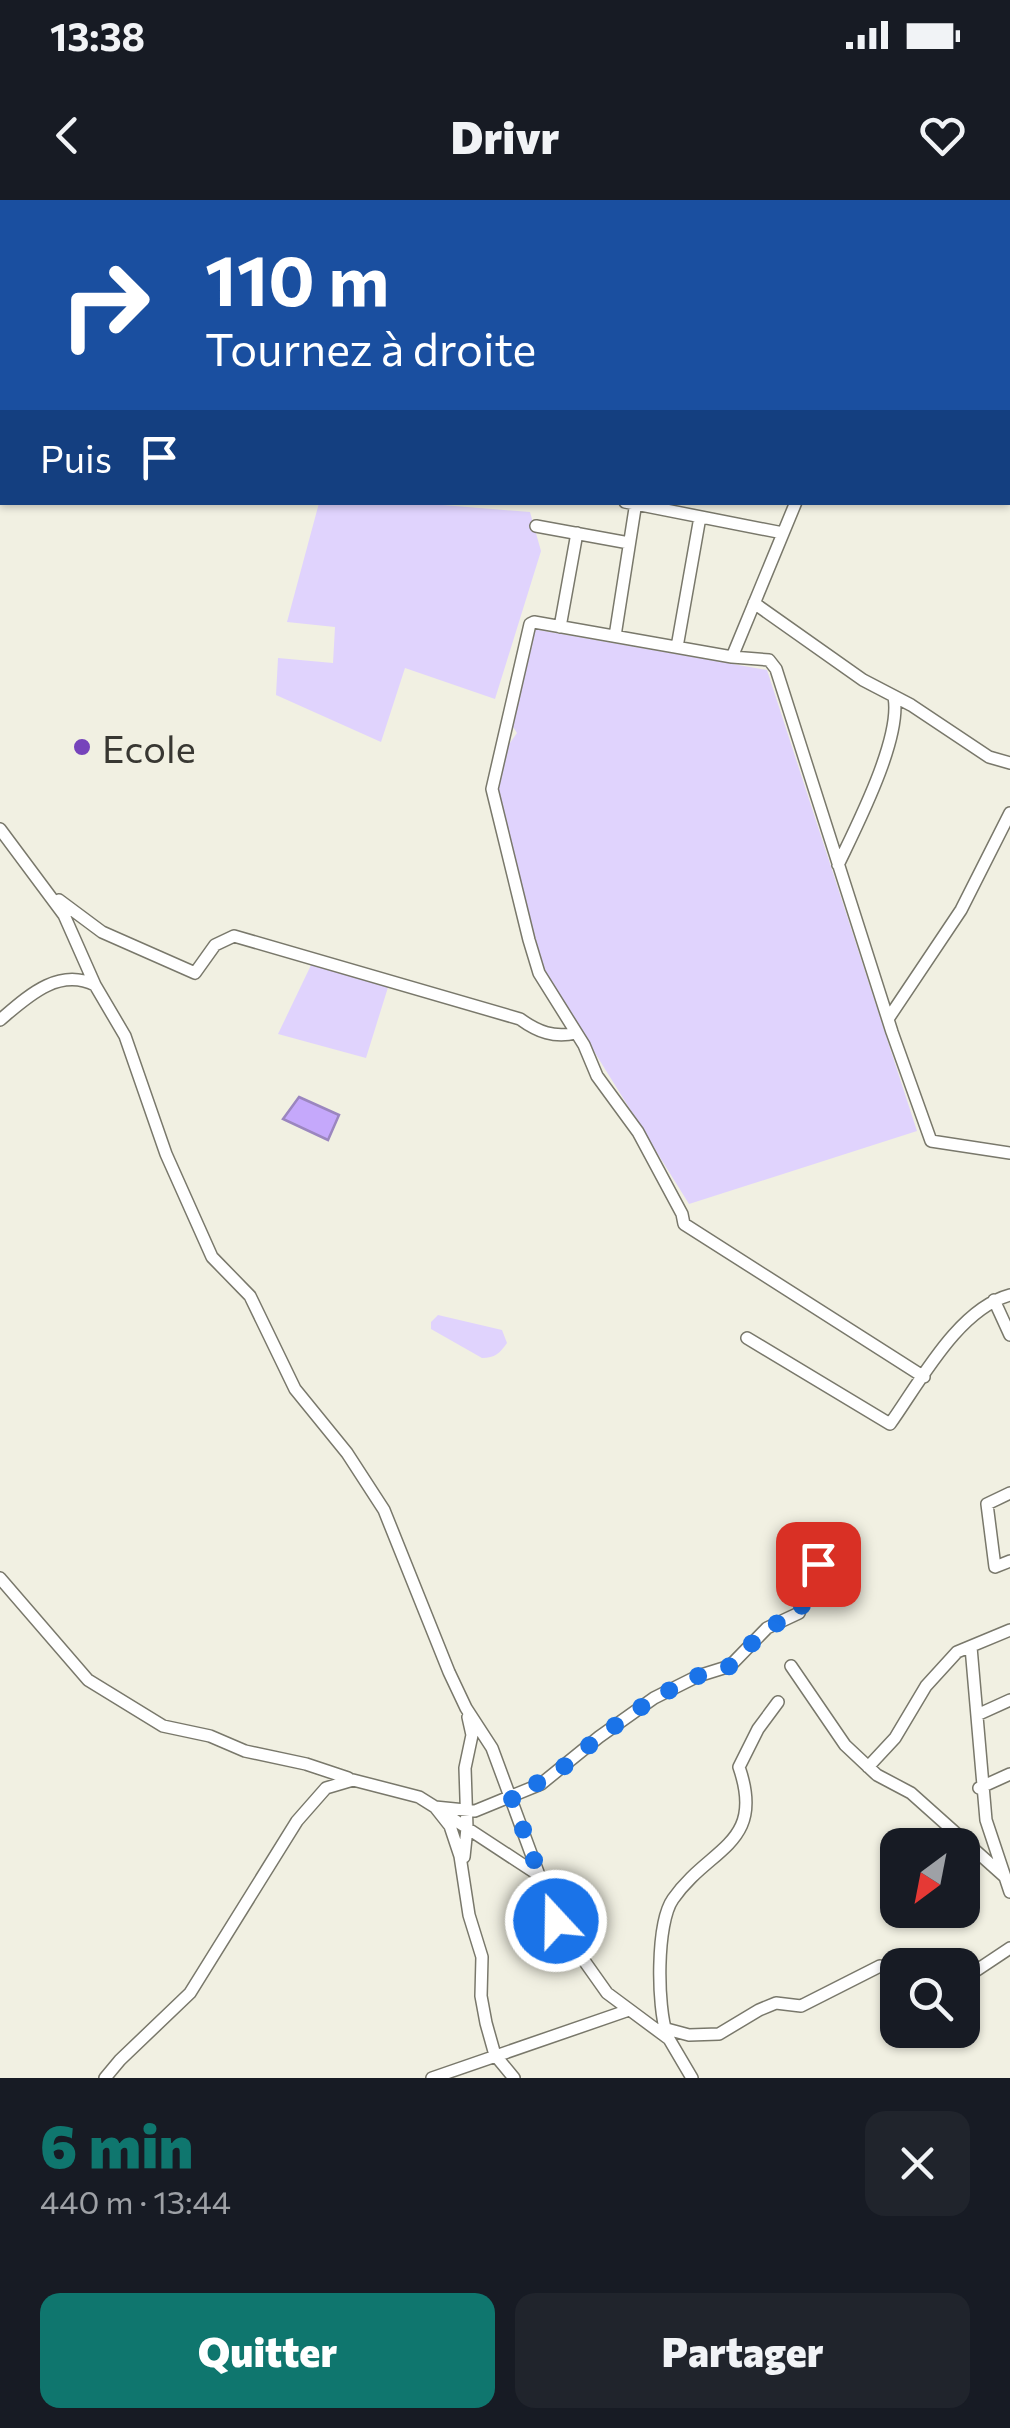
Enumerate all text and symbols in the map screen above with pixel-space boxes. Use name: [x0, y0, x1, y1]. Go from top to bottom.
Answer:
text: 13:38: [50, 12, 145, 59]
icon: back: [40, 108, 95, 163]
text: Drivr: [451, 108, 560, 163]
icon: heart: [915, 108, 970, 163]
text: 110 m: [205, 235, 389, 320]
icon: right: [40, 240, 170, 370]
text: Tournez à droite: [205, 320, 536, 375]
icon: arrive: [132, 430, 187, 485]
text: Puis: [40, 434, 112, 481]
place label: Ecole: [102, 724, 196, 771]
marker: Ecole: [71, 736, 93, 758]
pin: [776, 1522, 861, 1607]
icon: arrive: [791, 1537, 846, 1592]
north arrow: [880, 1828, 980, 1928]
map controls: [880, 1828, 980, 2048]
position arrow: [504, 1869, 608, 1973]
button: search: [880, 1948, 980, 2048]
text: 6 min: [40, 2107, 193, 2180]
button: close: [865, 2111, 970, 2216]
text: 440 m · 13:44: [40, 2181, 231, 2221]
button: Quitter: [40, 2293, 495, 2408]
button: Partager: [515, 2293, 970, 2408]

